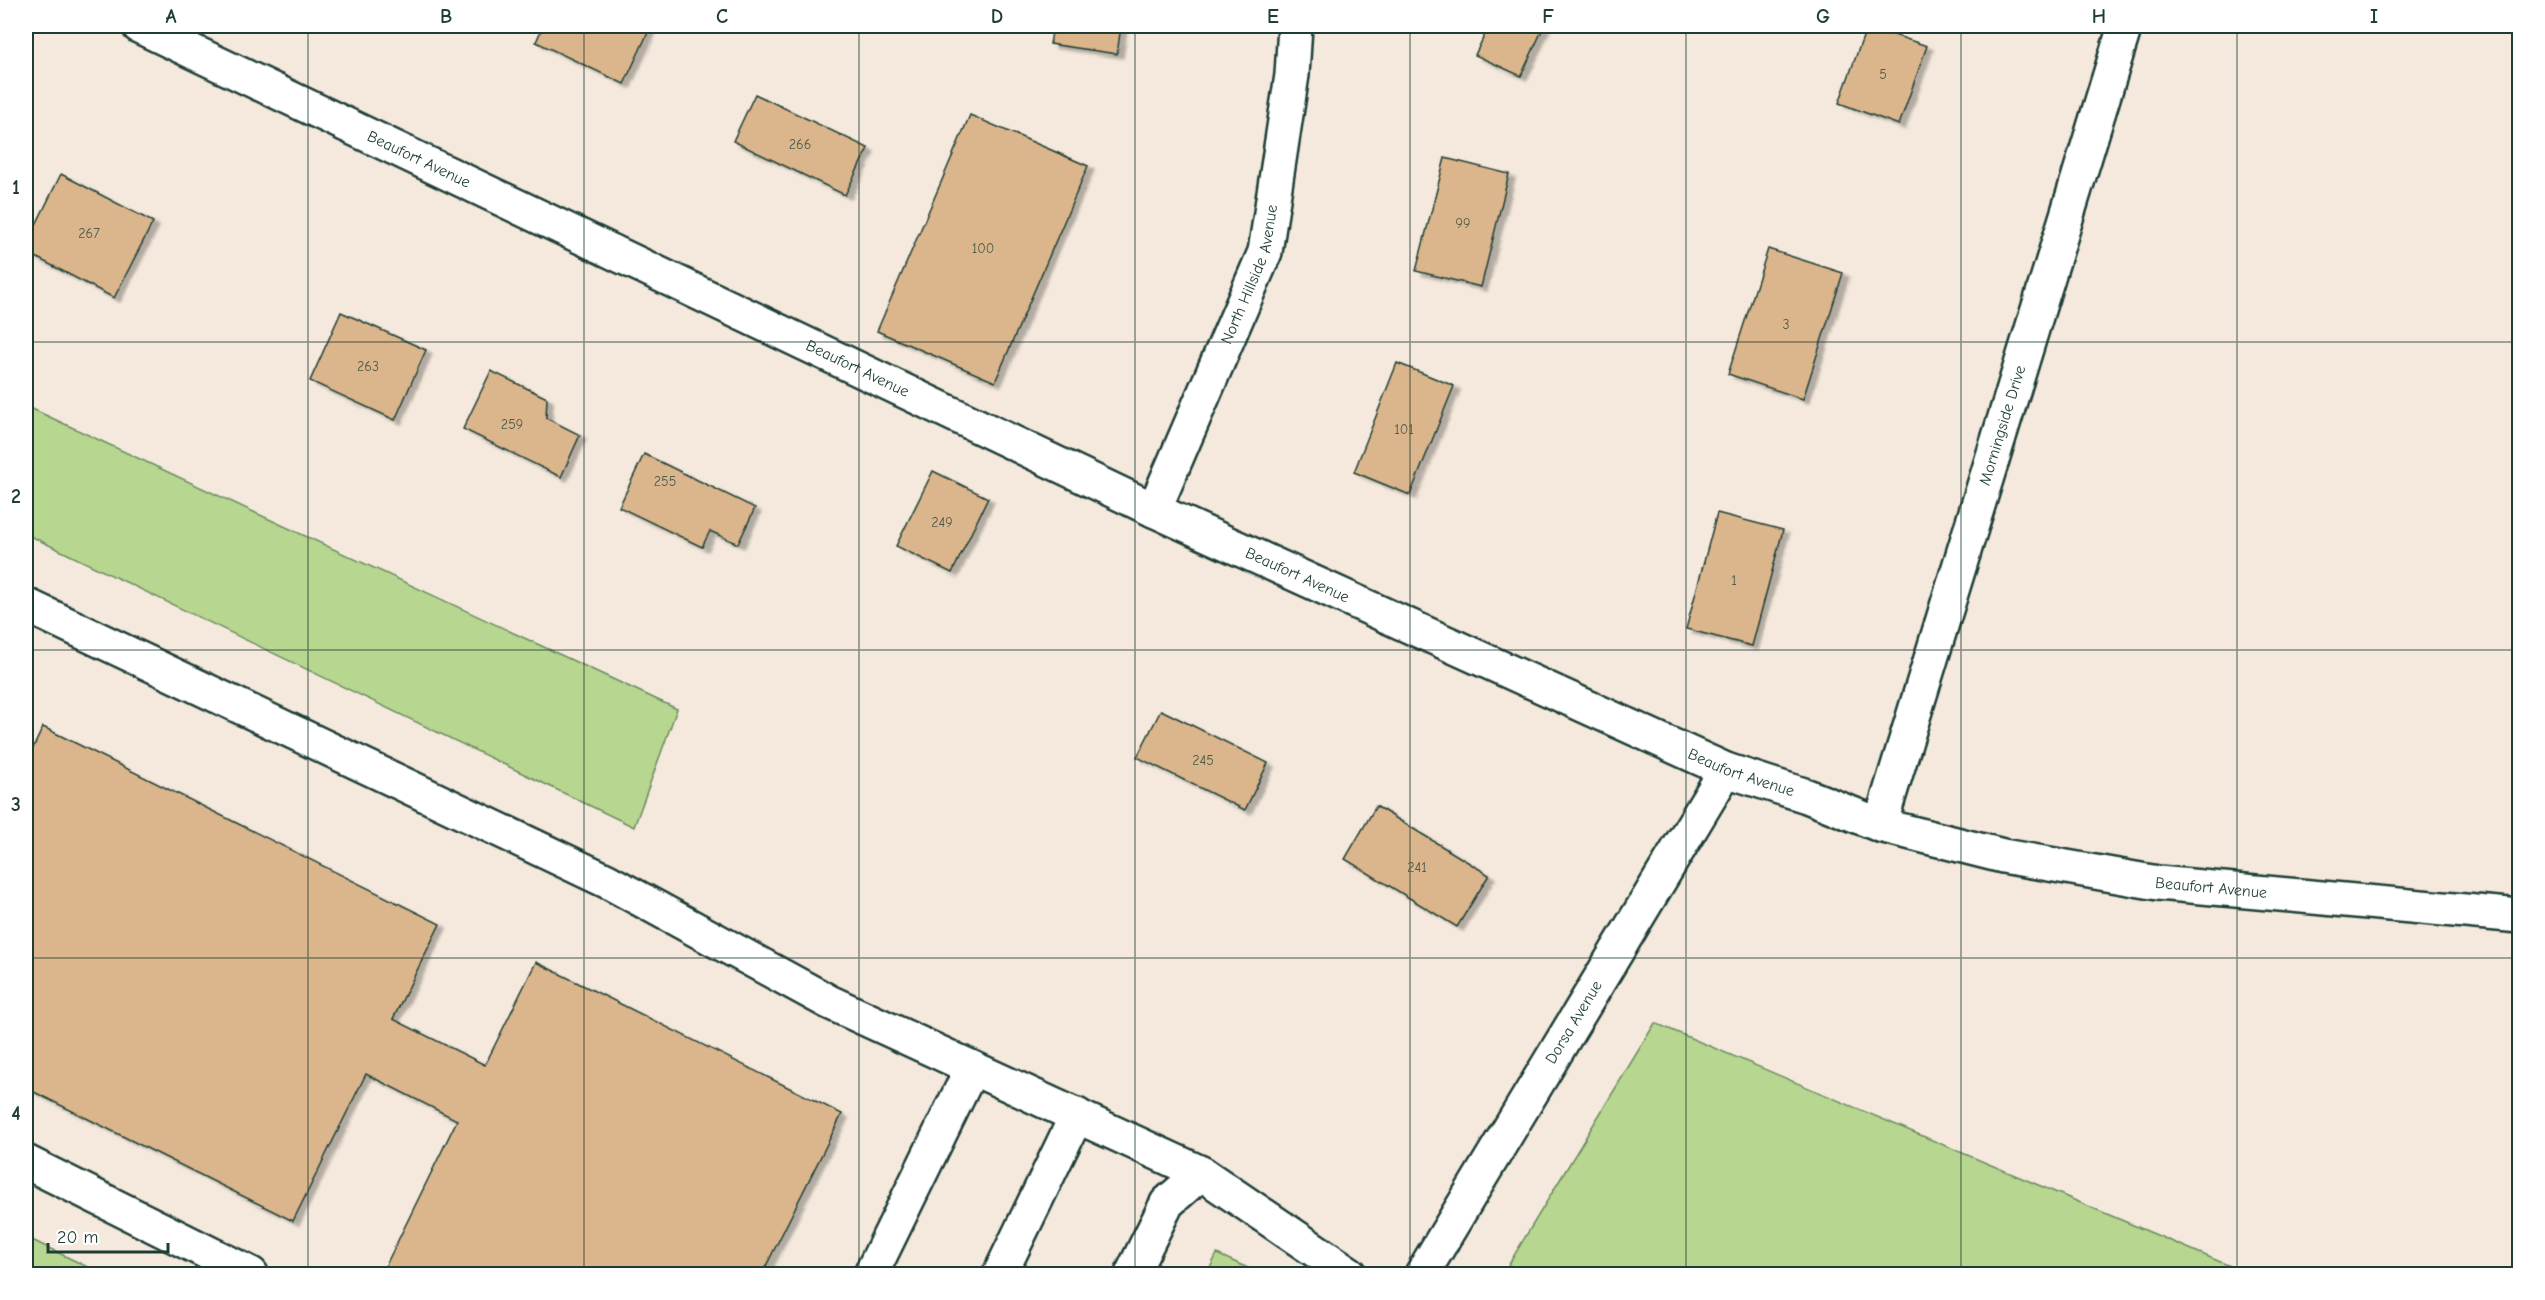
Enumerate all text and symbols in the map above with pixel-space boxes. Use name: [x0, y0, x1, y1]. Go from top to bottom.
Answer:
text: A: [165, 5, 177, 28]
text: B: [440, 5, 452, 28]
text: C: [716, 5, 728, 28]
text: D: [991, 5, 1003, 28]
text: E: [1267, 5, 1279, 28]
text: F: [1542, 5, 1554, 28]
text: G: [1816, 5, 1830, 28]
text: H: [2092, 5, 2106, 28]
text: I: [2370, 5, 2378, 28]
house number: 5: [1879, 66, 1887, 83]
street label: Beaufort Avenue: [364, 127, 473, 192]
house number: 266: [789, 136, 811, 153]
text: 1: [12, 176, 20, 199]
street label: North Hillside Avenue: [1217, 204, 1281, 347]
house number: 99: [1456, 215, 1470, 232]
house number: 267: [78, 225, 100, 242]
house number: 100: [972, 240, 994, 257]
house number: 3: [1782, 316, 1790, 333]
street label: Beaufort Avenue: [803, 336, 912, 401]
house number: 263: [357, 358, 379, 375]
street label: Morningside Drive: [1976, 363, 2029, 488]
house number: 259: [501, 416, 523, 433]
house number: 101: [1394, 421, 1414, 438]
house number: 255: [654, 473, 676, 490]
text: 2: [11, 485, 21, 508]
house number: 249: [931, 514, 953, 531]
street label: Beaufort Avenue: [1243, 544, 1352, 607]
house number: 1: [1731, 572, 1737, 589]
street label: Beaufort Avenue: [1685, 745, 1797, 800]
house number: 245: [1192, 752, 1214, 769]
text: 3: [11, 793, 21, 816]
house number: 241: [1407, 859, 1427, 876]
street label: Beaufort Avenue: [2155, 874, 2268, 902]
street label: Dorsa Avenue: [1542, 977, 1606, 1067]
text: 4: [11, 1102, 21, 1125]
scale bar: [48, 1216, 168, 1254]
text: 20 m: [57, 1227, 98, 1248]

